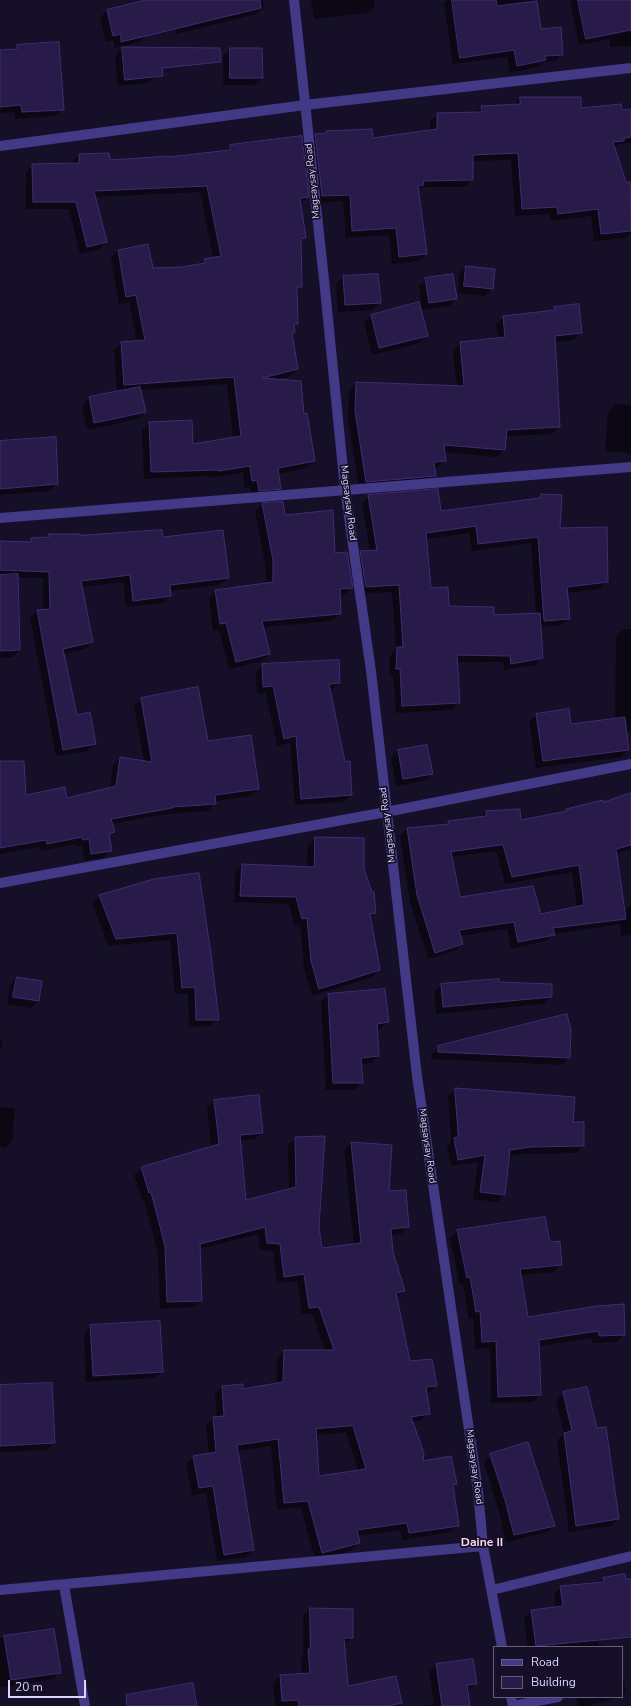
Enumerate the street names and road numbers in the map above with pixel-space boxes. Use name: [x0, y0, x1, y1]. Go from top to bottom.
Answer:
street label: Magsaysay Road: [303, 143, 323, 219]
street label: Magsaysay Road: [337, 465, 359, 541]
street label: Magsaysay Road: [377, 787, 399, 863]
street label: Magsaysay Road: [416, 1108, 438, 1184]
street label: Magsaysay Road: [463, 1429, 485, 1505]

